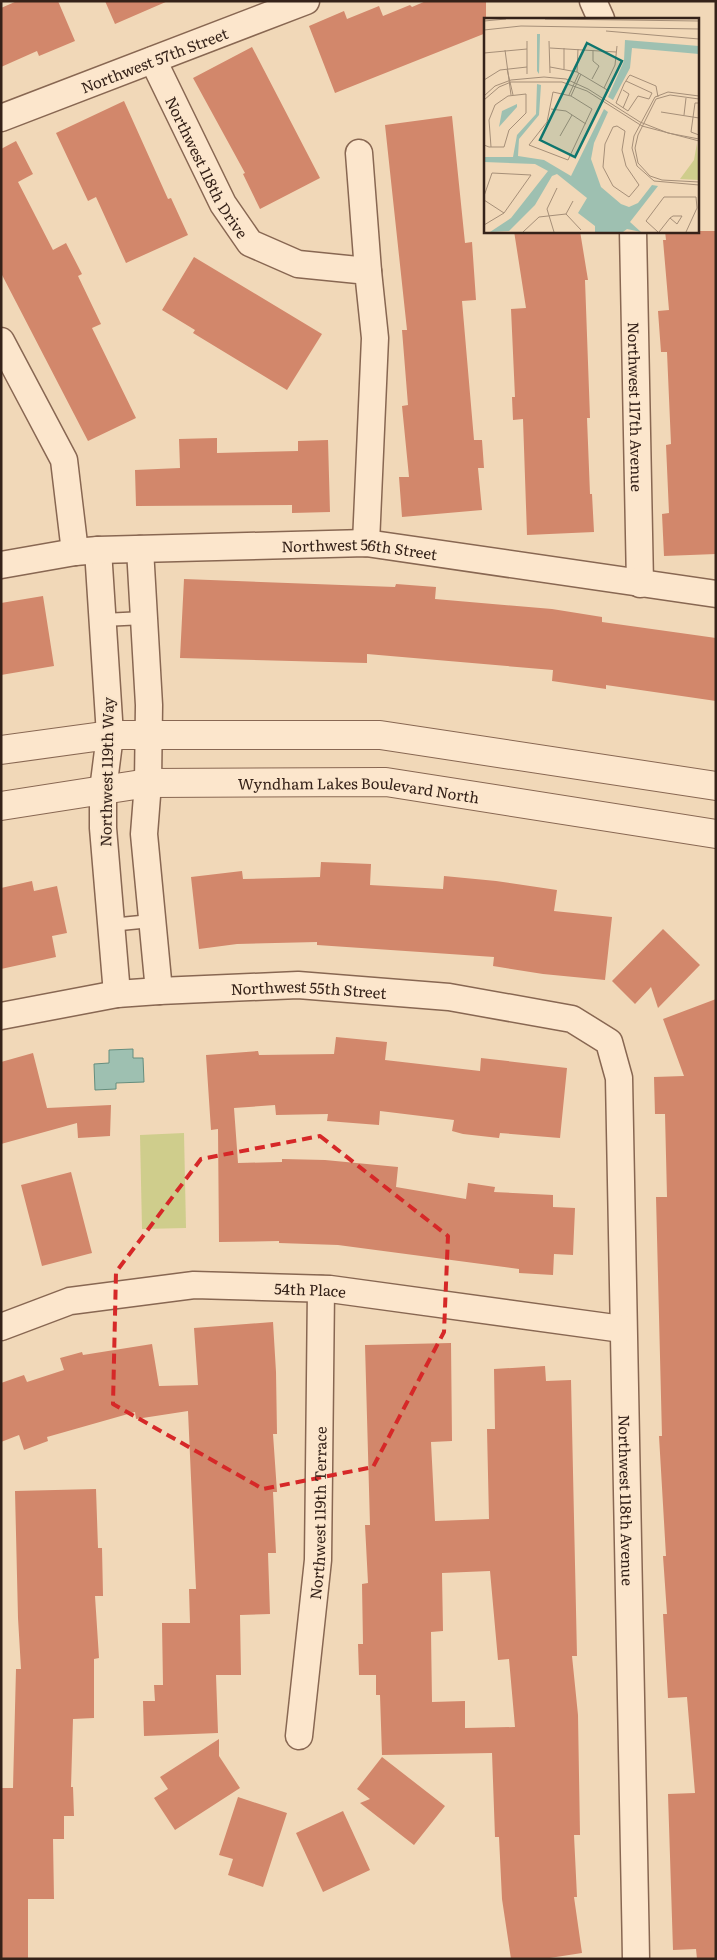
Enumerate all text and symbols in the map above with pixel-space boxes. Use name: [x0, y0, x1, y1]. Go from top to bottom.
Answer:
inset map: [484, 18, 700, 232]
street label: Northwest 57th Street: [77, 21, 231, 98]
street label: Northwest 118th Drive: [161, 92, 255, 243]
street label: Northwest 117th Avenue: [623, 322, 650, 492]
street label: Northwest 56th Street: [281, 531, 439, 565]
street label: Northwest 119th Way: [93, 696, 119, 847]
street label: Wyndham Lakes Boulevard North: [238, 770, 481, 808]
street label: Northwest 55th Street: [230, 973, 387, 1003]
street label: 54th Place: [274, 1276, 348, 1303]
street label: Northwest 118th Avenue: [614, 1414, 640, 1586]
street label: Northwest 119th Terrace: [302, 1426, 331, 1601]

